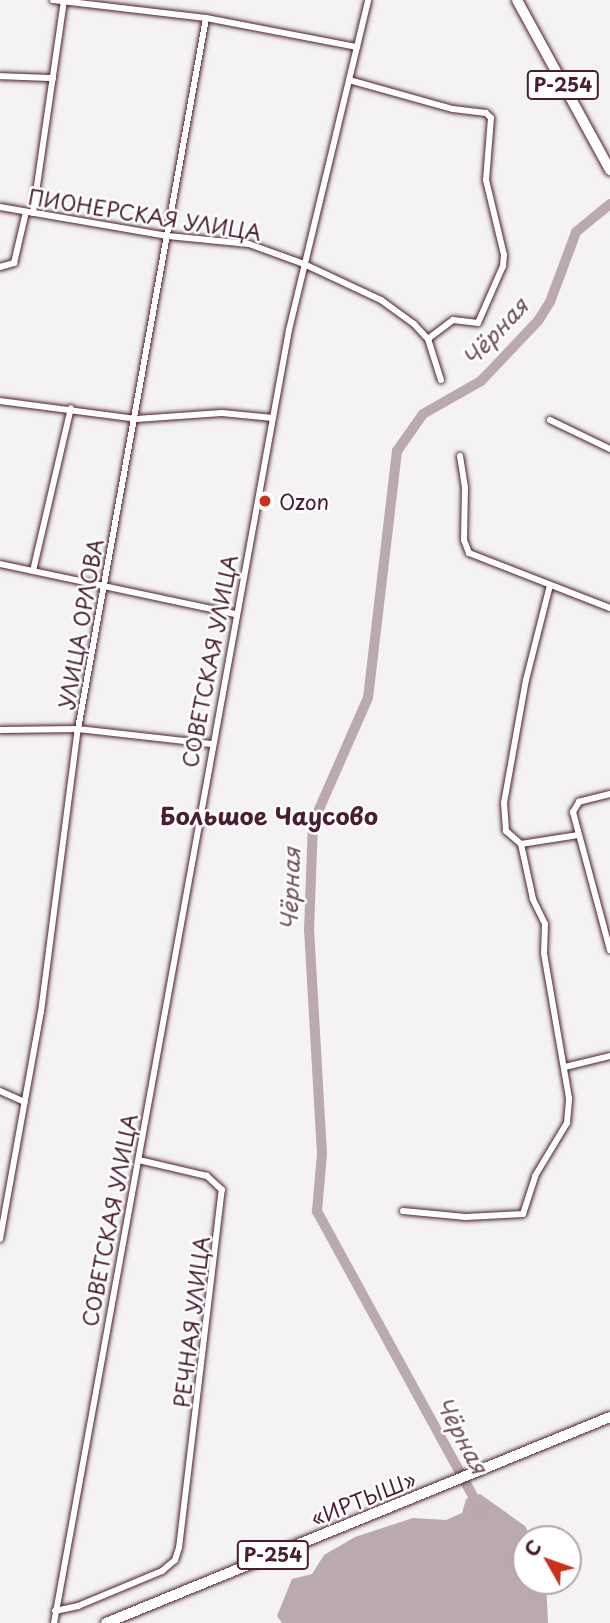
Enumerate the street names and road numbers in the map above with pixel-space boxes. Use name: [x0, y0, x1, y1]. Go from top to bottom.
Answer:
road number: Р-254: [526, 69, 600, 100]
street label: ПИОНЕРСКАЯ УЛИЦА: [26, 183, 264, 245]
street label: УЛИЦА ОРЛОВА: [52, 536, 108, 712]
street label: СОВЕТСКАЯ УЛИЦА: [176, 553, 242, 769]
street label: СОВЕТСКАЯ УЛИЦА: [76, 1112, 142, 1328]
street label: РЕЧНАЯ УЛИЦА: [168, 1235, 214, 1409]
street label: «ИРТЫШ»: [307, 1466, 419, 1530]
road number: Р-254: [236, 1540, 310, 1570]

